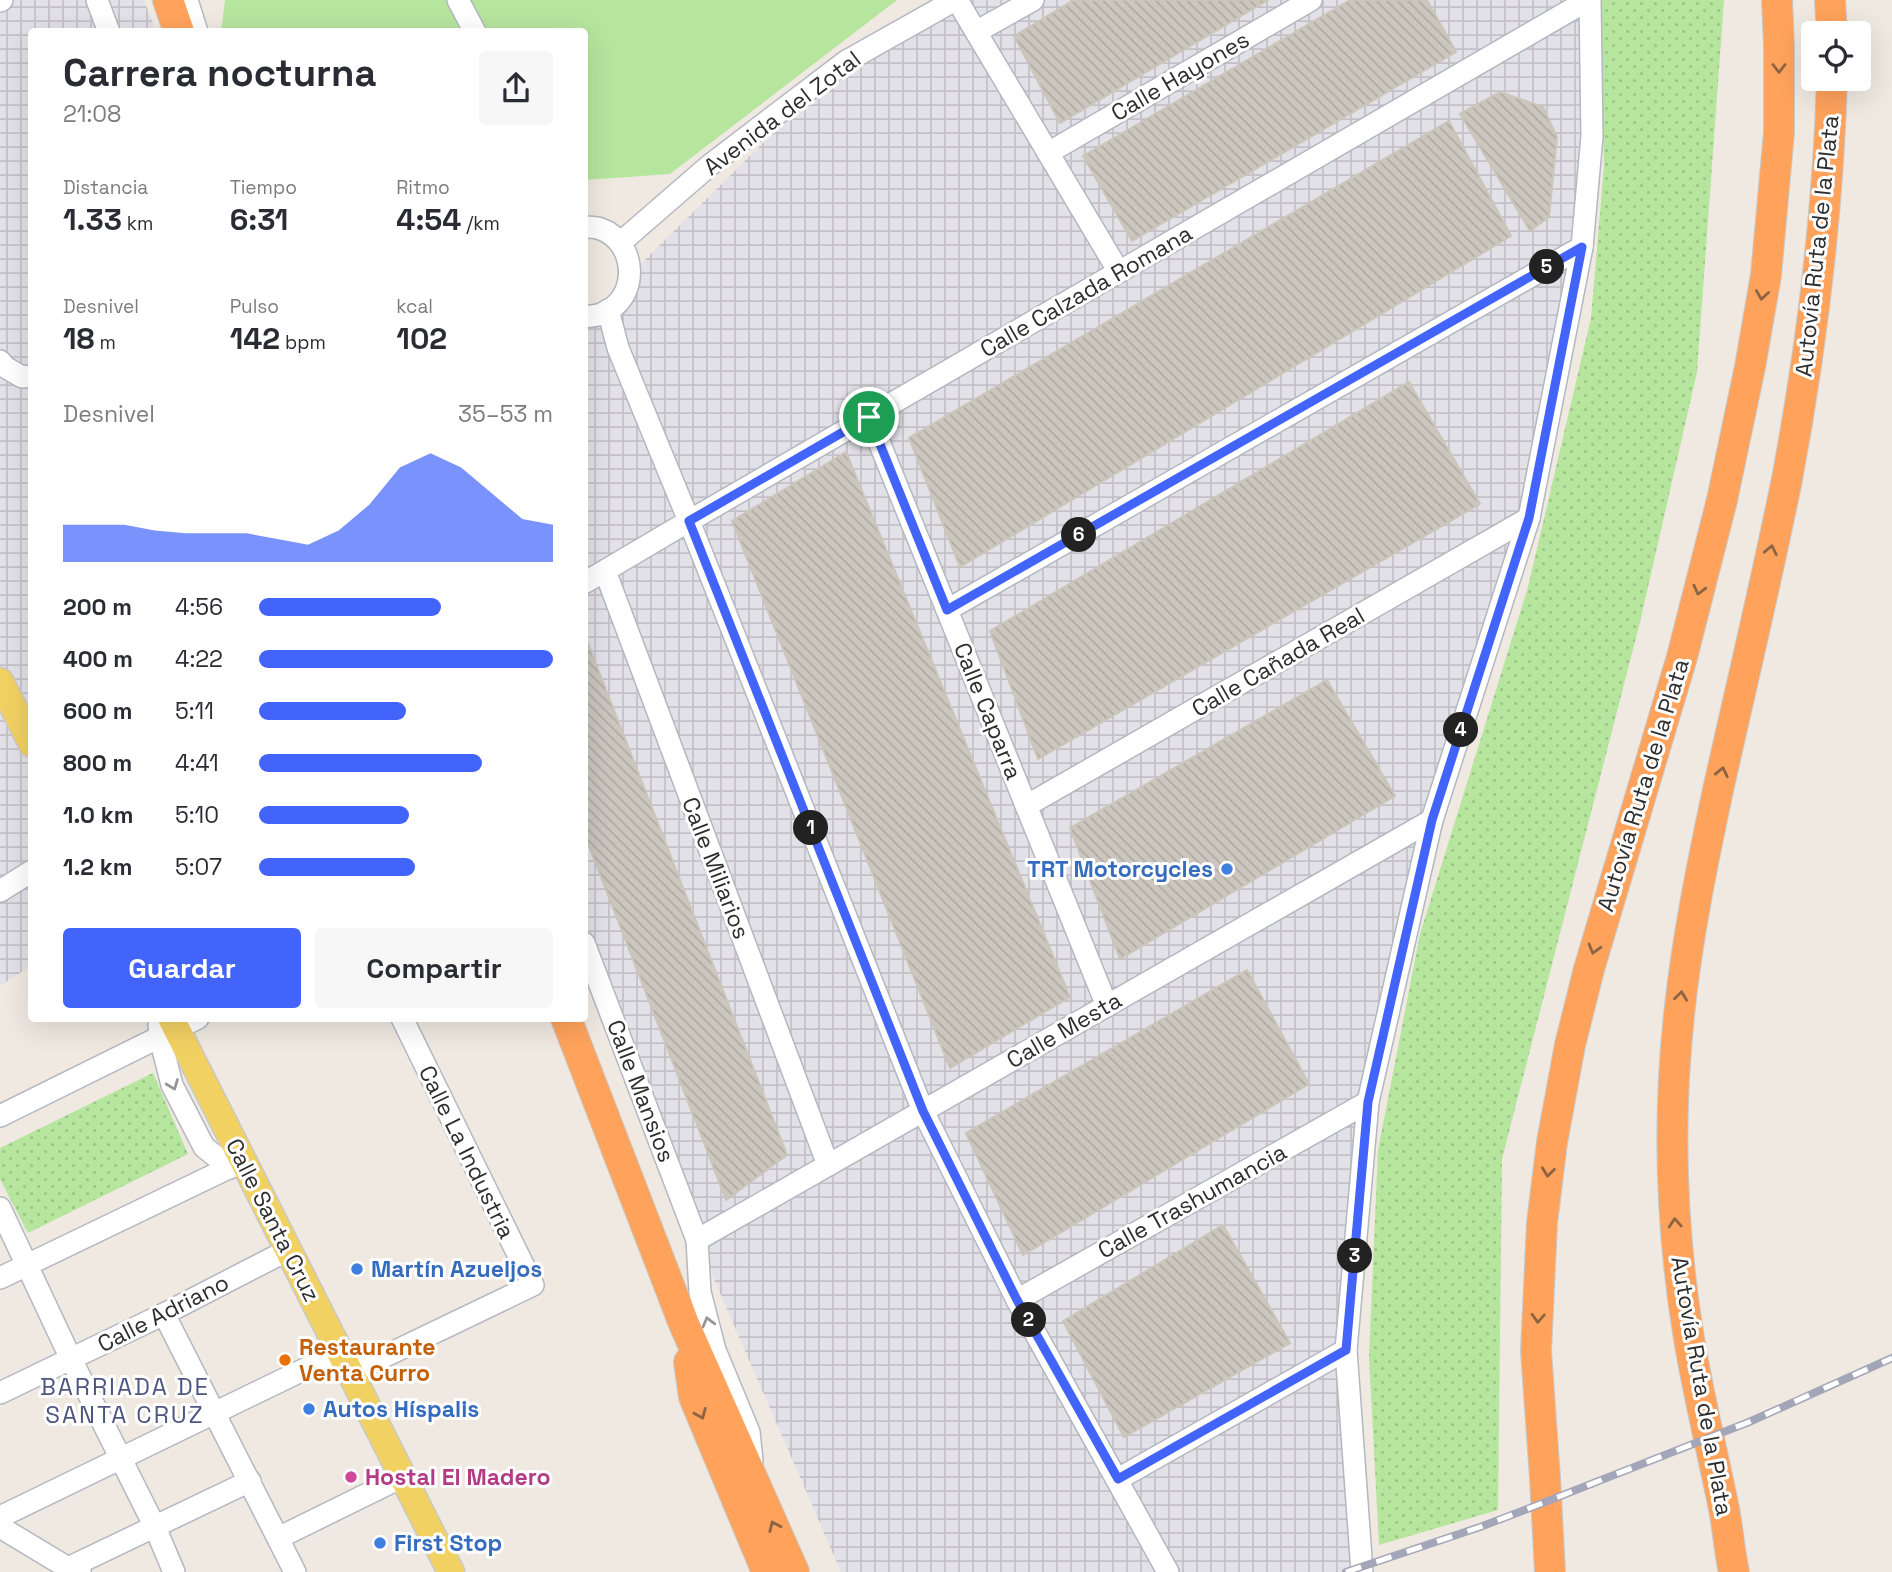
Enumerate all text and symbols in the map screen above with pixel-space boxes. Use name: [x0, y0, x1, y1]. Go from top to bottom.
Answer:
map controls: [1801, 21, 1871, 91]
button: locate: [1801, 21, 1871, 91]
street label: Calle Hayones: [1105, 24, 1255, 128]
street label: Avenida del Zotal: [697, 44, 867, 182]
text: Carrera nocturna: [63, 49, 376, 97]
button: share: [479, 51, 553, 125]
one-way arrow: [1771, 63, 1787, 74]
text: 21:08: [63, 99, 121, 129]
street label: Autovía Ruta de la Plata: [1788, 114, 1846, 378]
text: Distancia: [63, 175, 148, 200]
text: Tiempo: [230, 175, 297, 200]
text: Ritmo: [396, 175, 450, 200]
text: 1.33: [63, 200, 122, 239]
text: 6:31: [230, 200, 288, 239]
text: 4:54: [396, 200, 461, 239]
text: km: [122, 211, 153, 236]
text: /km: [461, 211, 500, 236]
street label: Calle Calzada Romana: [974, 218, 1198, 364]
pin: 5: [1530, 250, 1564, 284]
text: 5: [1541, 254, 1552, 279]
one-way arrow: [1755, 289, 1770, 301]
text: Desnivel: [63, 294, 139, 319]
text: Pulso: [230, 294, 279, 319]
text: kcal: [396, 294, 433, 319]
text: 18: [63, 319, 95, 358]
text: 142: [230, 319, 280, 358]
text: 102: [396, 319, 447, 358]
text: m: [95, 330, 116, 355]
text: bpm: [280, 330, 326, 355]
pin: [839, 387, 899, 447]
icon: arrive: [850, 398, 888, 436]
text: Desnivel: [63, 399, 155, 429]
text: 35–53 m: [458, 399, 553, 429]
pin: 6: [1062, 518, 1096, 552]
text: 6: [1073, 522, 1084, 547]
one-way arrow: [1763, 544, 1778, 556]
one-way arrow: [1693, 584, 1707, 596]
text: 200 m: [63, 592, 132, 622]
text: 4:56: [175, 592, 223, 622]
street label: Calle Cañada Real: [1186, 600, 1370, 724]
street label: Calle Caparra: [947, 638, 1029, 784]
text: 400 m: [63, 644, 133, 674]
text: 4:22: [175, 644, 223, 674]
street label: Autovía Ruta de la Plata: [1590, 655, 1696, 915]
text: 600 m: [63, 696, 133, 726]
text: 5:11: [175, 696, 214, 726]
pin: 4: [1444, 712, 1478, 748]
text: 4: [1454, 717, 1467, 742]
text: 800 m: [63, 748, 132, 778]
text: 4:41: [175, 748, 219, 778]
one-way arrow: [1714, 766, 1729, 778]
street label: Calle Miliarios: [675, 793, 757, 943]
text: 1.0 km: [63, 800, 133, 830]
text: 5:10: [175, 800, 219, 830]
pin: 1: [794, 810, 828, 846]
text: 1: [806, 815, 815, 840]
text: 1.2 km: [63, 852, 132, 882]
text: 5:07: [175, 852, 222, 882]
place label: TRT Motorcycles: [1027, 854, 1213, 884]
marker: TRT Motorcycles: [1219, 861, 1235, 877]
button: Guardar: [63, 928, 301, 1008]
button: Compartir: [315, 928, 553, 1008]
one-way arrow: [1588, 943, 1603, 955]
street label: Calle Mesta: [1001, 985, 1127, 1075]
one-way arrow: [1674, 990, 1689, 1001]
street label: Calle Mansios: [600, 1016, 682, 1166]
street label: Calle La Industria: [412, 1060, 522, 1244]
one-way arrow: [165, 1078, 179, 1090]
street label: Calle Santa Cruz: [219, 1133, 327, 1307]
street label: Calle Trashumancia: [1092, 1137, 1292, 1265]
one-way arrow: [1541, 1166, 1556, 1178]
one-way arrow: [1668, 1217, 1683, 1228]
pin: 3: [1338, 1238, 1372, 1274]
text: 3: [1349, 1243, 1360, 1268]
place label: Martín Azueljos: [371, 1254, 542, 1284]
street label: Autovía Ruta de la Plata: [1664, 1254, 1740, 1518]
marker: Martín Azueljos: [349, 1261, 365, 1277]
street label: Calle Adriano: [92, 1267, 234, 1359]
pin: 2: [1012, 1302, 1046, 1338]
text: 2: [1023, 1307, 1034, 1332]
one-way arrow: [1530, 1313, 1545, 1324]
one-way arrow: [702, 1316, 716, 1328]
place label: Restaurante Venta Curro: [299, 1332, 436, 1388]
marker: Restaurante Venta Curro: [277, 1352, 293, 1368]
district label: BARRIADA DE SANTA CRUZ: [40, 1371, 210, 1430]
place label: Autos Híspalis: [323, 1394, 479, 1424]
marker: Autos Híspalis: [301, 1401, 317, 1417]
one-way arrow: [693, 1408, 707, 1420]
place label: Hostal El Madero: [365, 1462, 551, 1492]
marker: Hostal El Madero: [343, 1469, 359, 1485]
one-way arrow: [768, 1521, 782, 1533]
place label: First Stop: [394, 1528, 502, 1558]
marker: First Stop: [372, 1535, 388, 1551]

